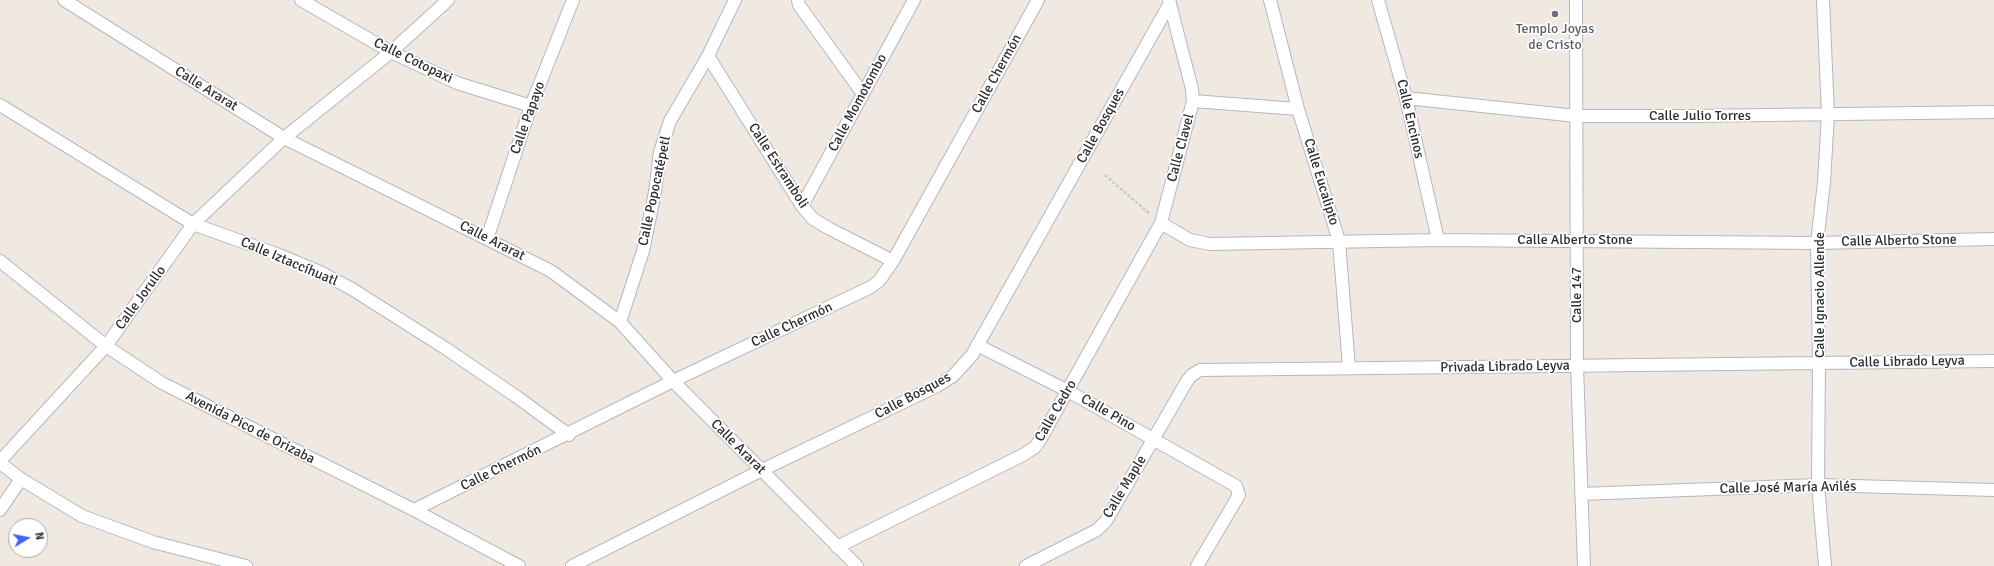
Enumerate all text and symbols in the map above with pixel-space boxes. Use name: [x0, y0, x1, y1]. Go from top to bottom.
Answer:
marker: Templo Joyas de Cristo: [1550, 9, 1560, 19]
place label: Templo Joyas de Cristo: [1516, 21, 1594, 54]
street label: Calle Chermón: [968, 32, 1026, 116]
street label: Calle Cotopaxi: [371, 35, 455, 87]
street label: Calle Momotombo: [825, 51, 891, 155]
street label: Calle Ararat: [171, 63, 241, 115]
street label: Calle Encinos: [1393, 78, 1427, 160]
street label: Calle Papayo: [507, 79, 549, 157]
street label: Calle Bosques: [1073, 85, 1129, 167]
street label: Calle Julio Torres: [1649, 108, 1751, 124]
street label: Calle Clavel: [1164, 112, 1198, 184]
street label: Calle Estramboli: [744, 120, 812, 212]
street label: Calle Popocatépetl: [635, 135, 675, 247]
street label: Calle Eucalipto: [1300, 137, 1342, 227]
street label: Calle Ararat: [457, 217, 527, 265]
street label: Calle Alberto Stone: [1517, 232, 1633, 248]
street label: Calle Ignacio Allende: [1812, 232, 1828, 358]
street label: Calle Alberto Stone: [1841, 232, 1957, 250]
street label: Calle Iztaccíhuatl: [238, 234, 340, 290]
street label: Calle Jorullo: [112, 263, 170, 333]
street label: Calle 147: [1569, 267, 1585, 323]
street label: Calle Chermón: [749, 299, 835, 351]
street label: Calle Librado Leyva: [1849, 353, 1965, 371]
street label: Privada Librado Leyva: [1440, 357, 1570, 377]
street label: Calle Bosques: [872, 369, 954, 423]
street label: Calle Cedro: [1032, 377, 1080, 445]
street label: Avenida Pico de Orizaba: [183, 388, 317, 468]
street label: Calle Pino: [1078, 391, 1138, 435]
street label: Calle Ararat: [707, 416, 769, 478]
street label: Calle Chermón: [458, 441, 544, 495]
street label: Calle Maple: [1100, 453, 1150, 521]
street label: Calle José María Avilés: [1720, 478, 1856, 498]
north arrow: [8, 518, 48, 558]
text: N: [32, 531, 46, 541]

